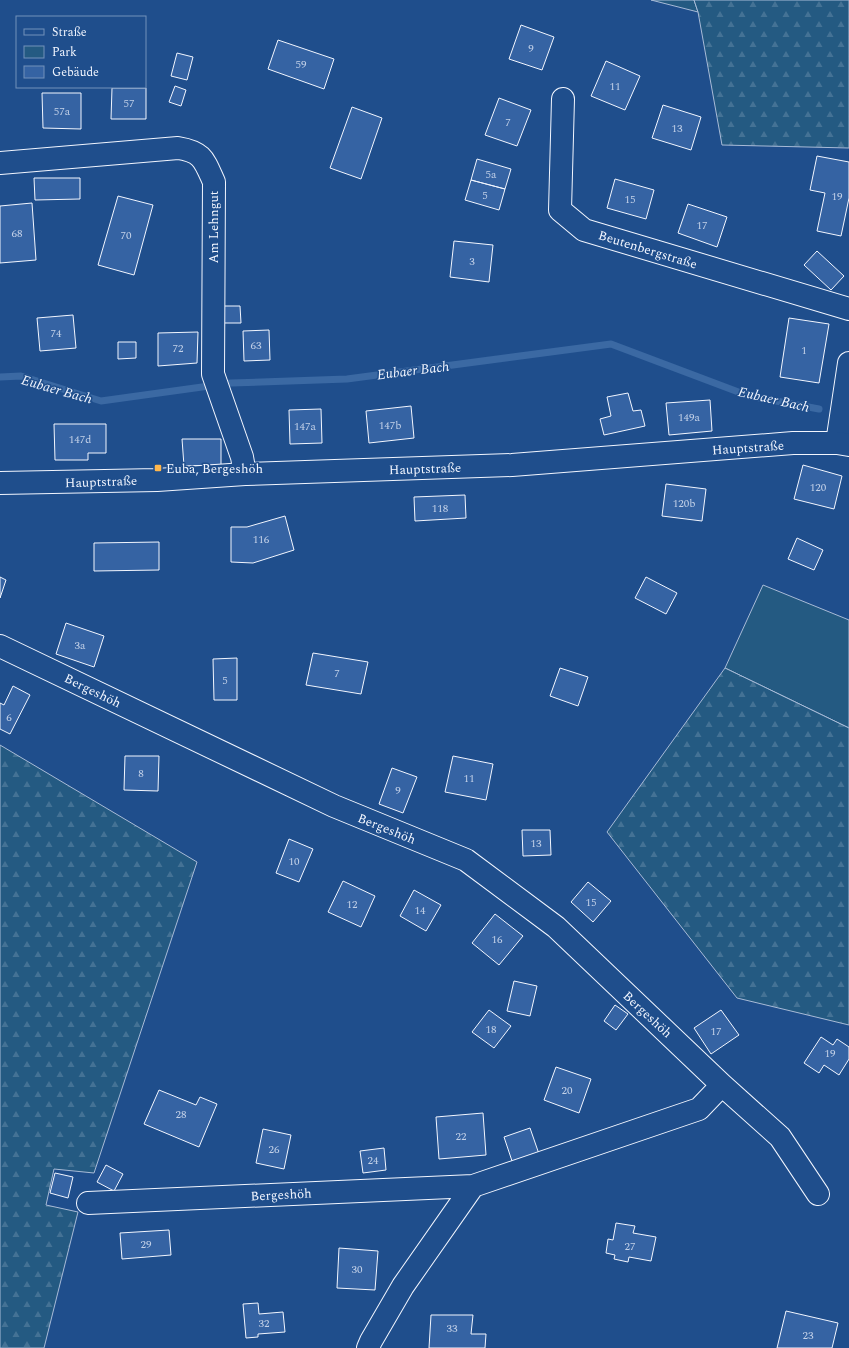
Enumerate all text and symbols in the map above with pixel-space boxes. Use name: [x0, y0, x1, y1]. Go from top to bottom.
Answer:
legend: [16, 16, 146, 88]
text: Straße: [52, 23, 87, 42]
house number: 9: [528, 40, 534, 57]
text: Park: [52, 43, 77, 62]
house number: 59: [296, 56, 307, 73]
text: Gebäude: [52, 63, 99, 82]
house number: 11: [610, 78, 621, 95]
house number: 57: [124, 95, 135, 112]
house number: 57a: [54, 103, 71, 120]
house number: 7: [505, 114, 511, 131]
house number: 13: [672, 120, 683, 137]
house number: 5a: [486, 166, 497, 183]
house number: 5: [482, 187, 488, 204]
house number: 19: [832, 188, 843, 205]
street label: Am Lehngut: [204, 190, 224, 263]
house number: 15: [625, 191, 636, 208]
house number: 17: [697, 217, 708, 234]
house number: 68: [12, 225, 23, 242]
street label: Beutenbergstraße: [596, 225, 700, 274]
house number: 70: [121, 227, 132, 244]
house number: 3: [469, 253, 475, 270]
house number: 74: [51, 325, 62, 342]
house number: 63: [251, 337, 262, 354]
house number: 72: [173, 340, 184, 357]
house number: 1: [801, 342, 807, 359]
water label: Eubaer Bach: [376, 356, 451, 385]
water label: Eubaer Bach: [19, 369, 95, 410]
water label: Eubaer Bach: [736, 381, 812, 418]
house number: 149a: [678, 409, 701, 426]
house number: 147b: [379, 417, 401, 434]
house number: 147a: [294, 418, 317, 435]
house number: 147d: [69, 431, 91, 448]
street label: Hauptstraße: [711, 436, 785, 460]
street label: Hauptstraße: [389, 458, 461, 480]
place label: Euba, Bergeshöh: [166, 459, 264, 479]
marker: Euba, Bergeshöh: [153, 463, 163, 473]
street label: Hauptstraße: [65, 471, 137, 493]
house number: 120: [810, 479, 827, 496]
house number: 120b: [673, 495, 695, 512]
house number: 118: [432, 500, 449, 517]
house number: 116: [253, 531, 270, 548]
house number: 3a: [75, 637, 86, 654]
house number: 7: [334, 665, 340, 682]
street label: Bergeshöh: [61, 669, 125, 713]
house number: 5: [222, 672, 228, 689]
house number: 6: [6, 709, 12, 726]
house number: 8: [138, 765, 144, 782]
house number: 11: [464, 770, 475, 787]
house number: 9: [395, 782, 401, 799]
street label: Bergeshöh: [355, 808, 419, 850]
house number: 13: [531, 835, 542, 852]
house number: 10: [289, 853, 300, 870]
house number: 15: [586, 894, 597, 911]
house number: 12: [347, 896, 358, 913]
house number: 14: [415, 902, 426, 919]
house number: 16: [492, 931, 503, 948]
street label: Bergeshöh: [618, 987, 677, 1043]
house number: 18: [486, 1021, 497, 1038]
house number: 17: [711, 1023, 722, 1040]
house number: 19: [825, 1045, 836, 1062]
house number: 20: [562, 1082, 573, 1099]
house number: 28: [176, 1106, 187, 1123]
house number: 22: [456, 1128, 467, 1145]
house number: 26: [269, 1141, 280, 1158]
house number: 24: [368, 1152, 379, 1169]
street label: Bergeshöh: [250, 1183, 313, 1207]
house number: 29: [141, 1236, 152, 1253]
house number: 27: [625, 1238, 636, 1255]
house number: 30: [352, 1261, 363, 1278]
house number: 32: [259, 1315, 270, 1332]
house number: 33: [447, 1320, 458, 1337]
house number: 23: [803, 1327, 814, 1344]

